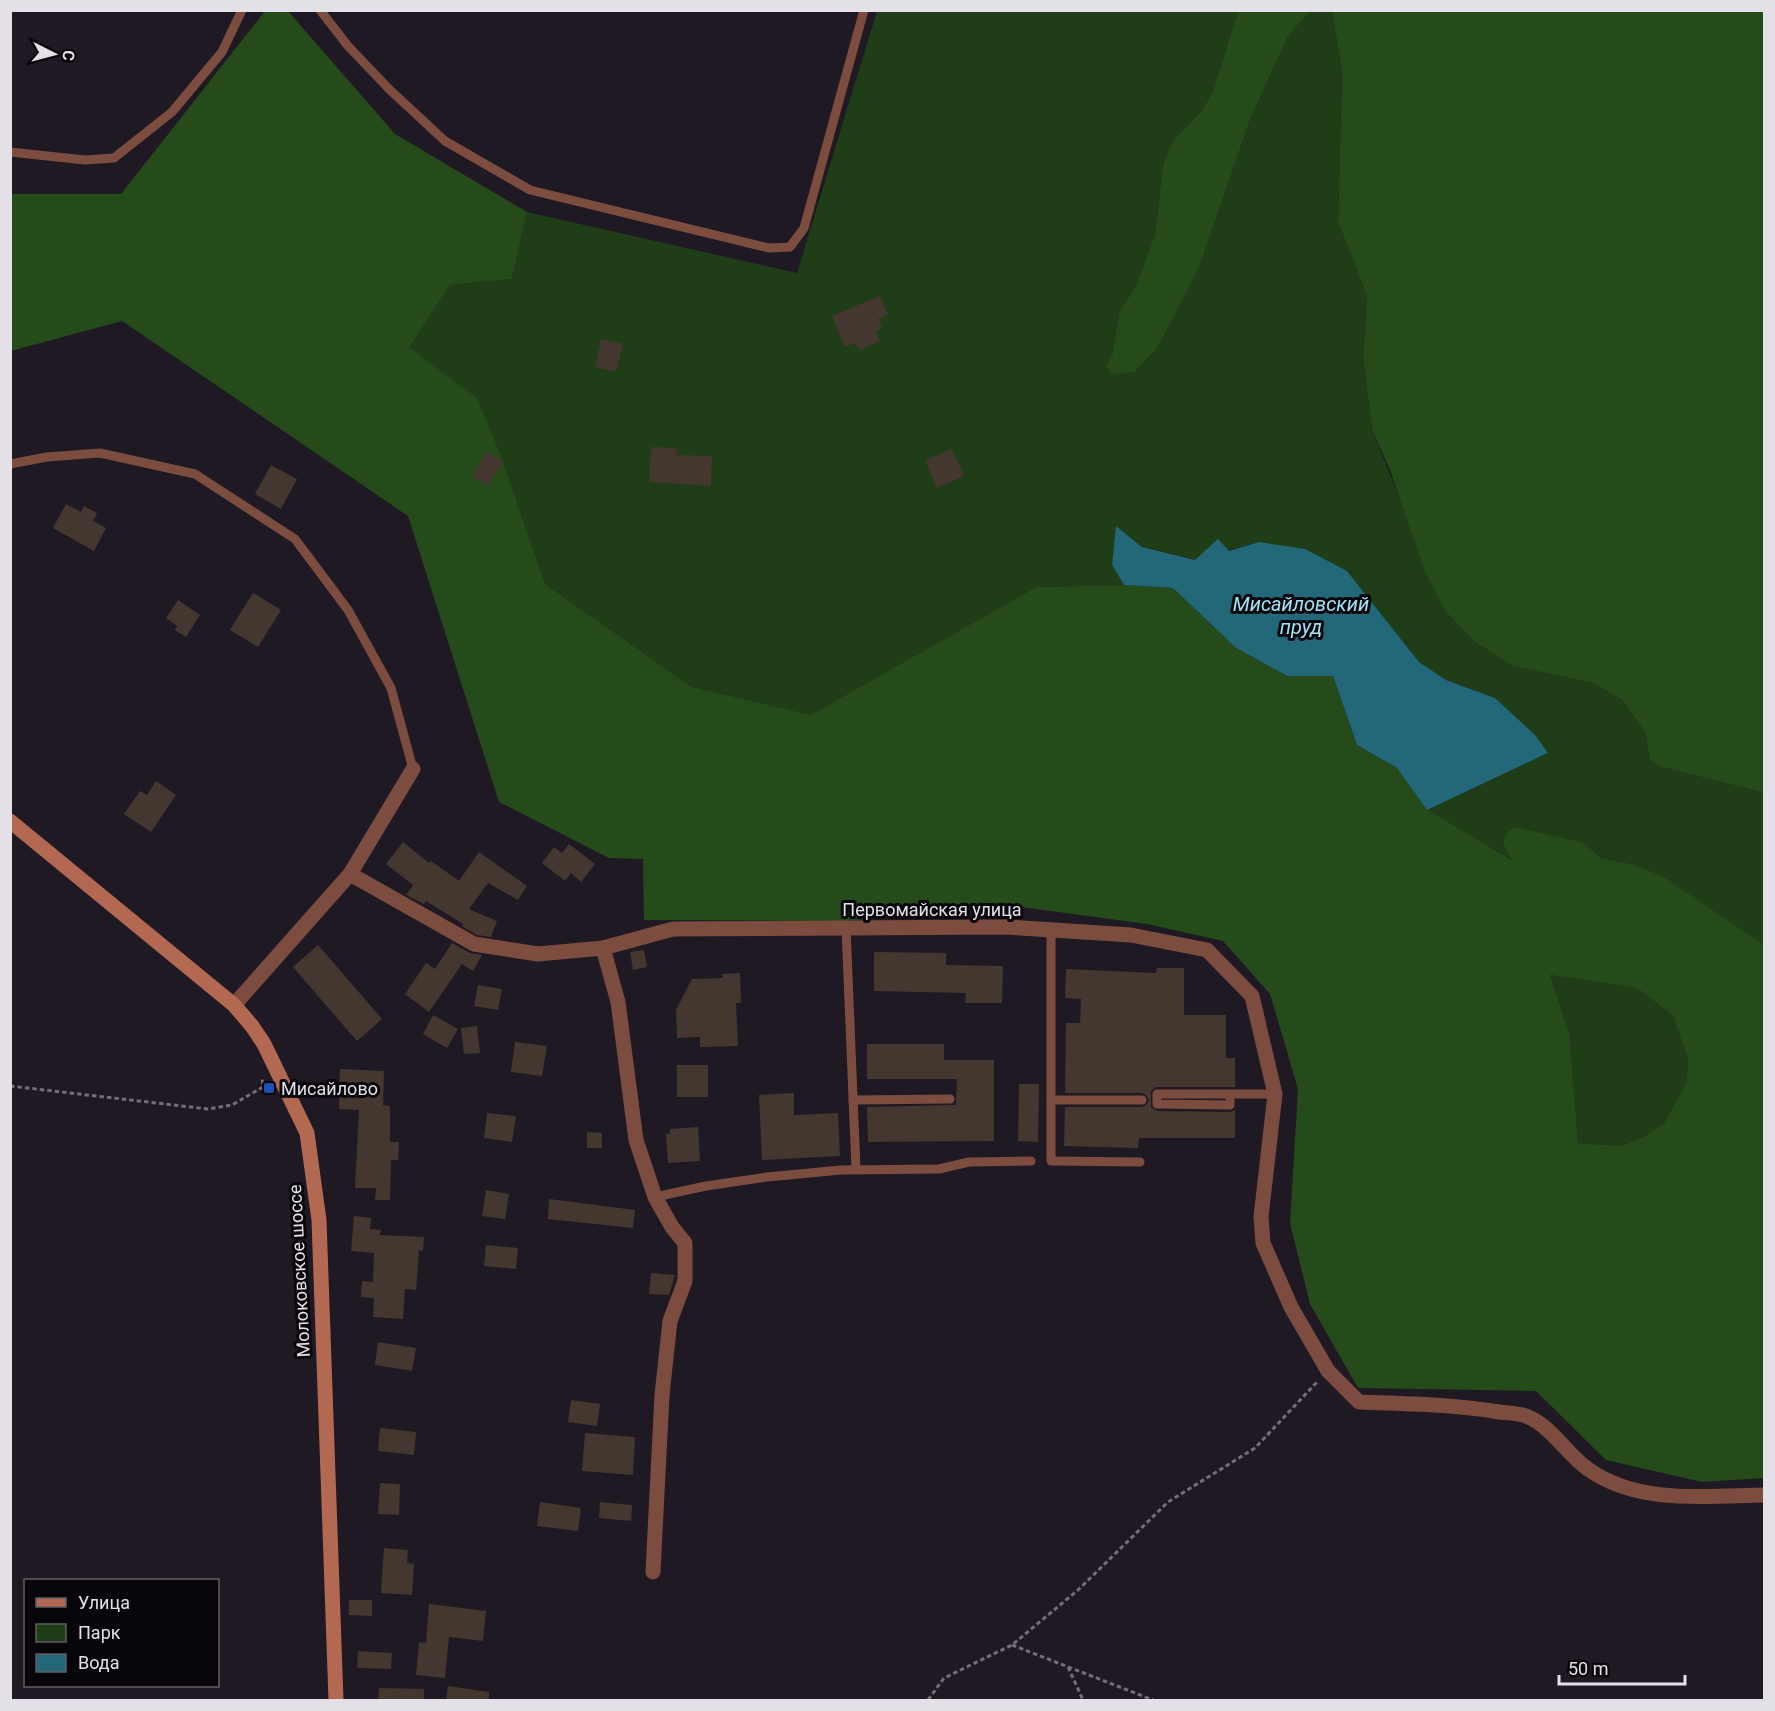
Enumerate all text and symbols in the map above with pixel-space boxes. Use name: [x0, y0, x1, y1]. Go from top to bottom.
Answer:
north arrow: [24, 24, 84, 84]
text: С: [58, 49, 78, 62]
water label: Мисайловский пруд: [1233, 592, 1369, 639]
street label: Первомайская улица: [842, 899, 1022, 920]
place label: Мисайлово: [281, 1078, 378, 1099]
marker: Мисайлово: [262, 1081, 276, 1095]
street label: Молоковское шоссе: [284, 1184, 314, 1358]
legend: [24, 1579, 219, 1687]
text: Улица: [78, 1592, 130, 1613]
text: Парк: [78, 1622, 121, 1643]
scale bar: [1559, 1648, 1685, 1686]
text: Вода: [78, 1652, 120, 1673]
text: 50 m: [1568, 1658, 1608, 1679]

